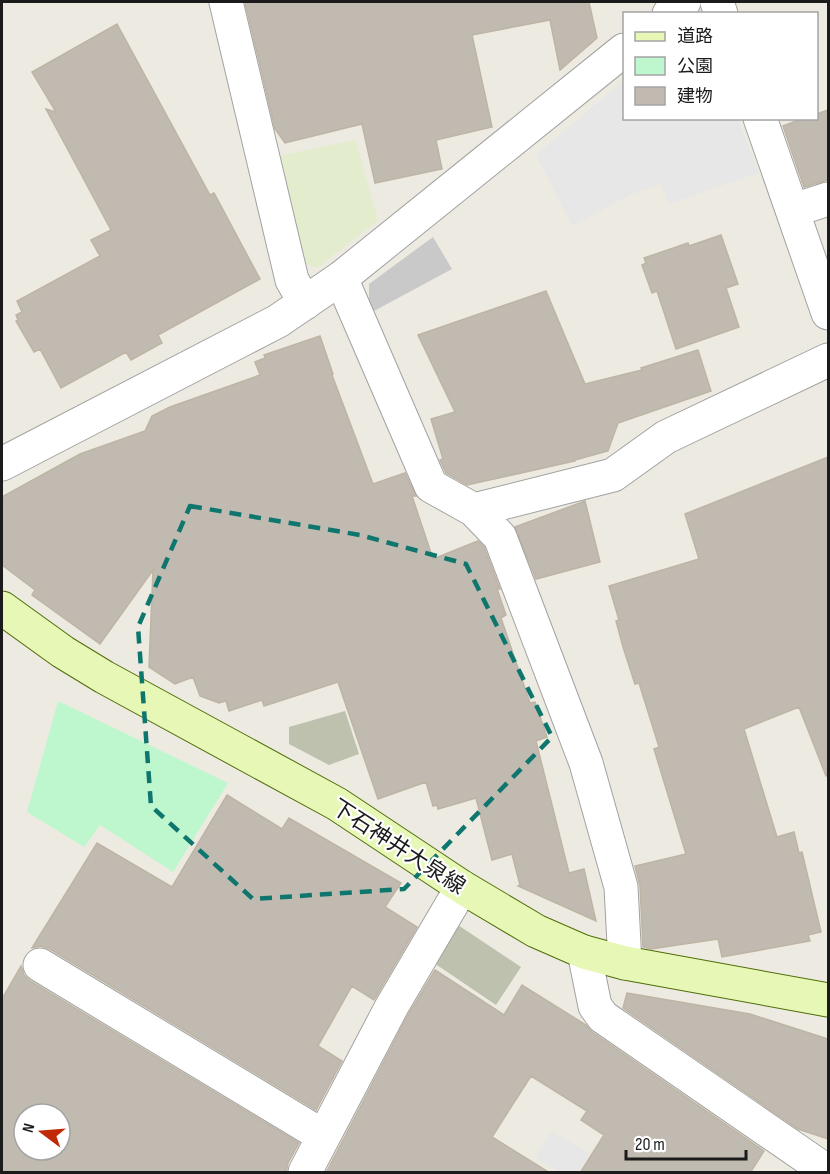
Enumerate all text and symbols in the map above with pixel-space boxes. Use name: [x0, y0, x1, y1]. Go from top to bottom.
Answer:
legend: [623, 12, 818, 120]
text: 道路: [677, 26, 713, 47]
text: 公園: [677, 56, 713, 77]
text: 建物: [677, 86, 713, 107]
street label: 下石神井大泉線: [326, 794, 470, 901]
north arrow: [12, 1102, 72, 1162]
text: N: [19, 1122, 39, 1135]
scale bar: [626, 1123, 746, 1161]
text: 20 m: [635, 1134, 665, 1155]

